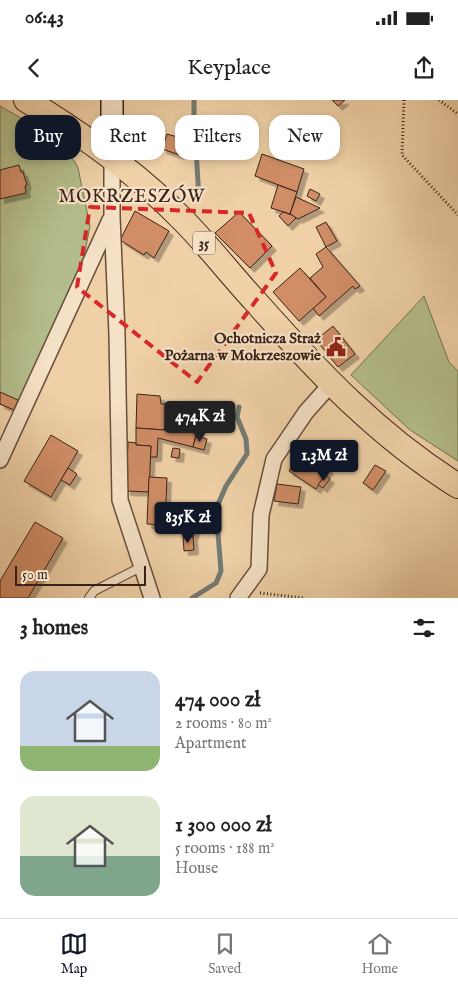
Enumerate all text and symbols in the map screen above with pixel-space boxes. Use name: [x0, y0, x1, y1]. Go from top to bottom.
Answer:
text: 06:43: [25, 6, 64, 30]
icon: back: [20, 54, 48, 82]
text: Keyplace: [187, 54, 271, 82]
icon: share: [410, 54, 438, 82]
chip: Buy: [15, 115, 81, 160]
chip: Rent: [91, 115, 165, 160]
chip: Filters: [175, 115, 259, 160]
chip: New: [269, 115, 340, 160]
district label: MOKRZESZÓW: [59, 184, 206, 209]
road number: 35: [193, 232, 215, 254]
place label: Ochotnicza Straż Pożarna w Mokrzeszowie: [165, 329, 321, 365]
public building icon: Ochotnicza Straż Pożarna w Mokrzeszowie: [325, 336, 347, 358]
pin: 474K zł: [154, 400, 246, 443]
text: 474K zł: [175, 407, 225, 427]
pin: 1.3M zł: [278, 440, 370, 482]
text: 1.3M zł: [301, 446, 347, 466]
pin: 835K zł: [142, 502, 234, 544]
text: 835K zł: [166, 508, 210, 528]
scale bar: [15, 563, 146, 586]
text: 50 m: [22, 566, 48, 584]
icon: filters: [410, 614, 438, 642]
text: 3 homes: [20, 615, 88, 642]
text: 474 000 zł: [175, 687, 260, 714]
icon: home: [60, 691, 120, 751]
text: 2 rooms · 80 m²: [175, 714, 272, 734]
text: Apartment: [175, 734, 246, 754]
text: 1 300 000 zł: [175, 812, 271, 839]
icon: home: [60, 816, 120, 876]
text: 5 rooms · 188 m²: [175, 839, 275, 859]
text: House: [175, 859, 218, 879]
tab: Map: [60, 930, 88, 978]
tab: Saved: [208, 930, 241, 978]
tab: Home: [361, 930, 398, 978]

